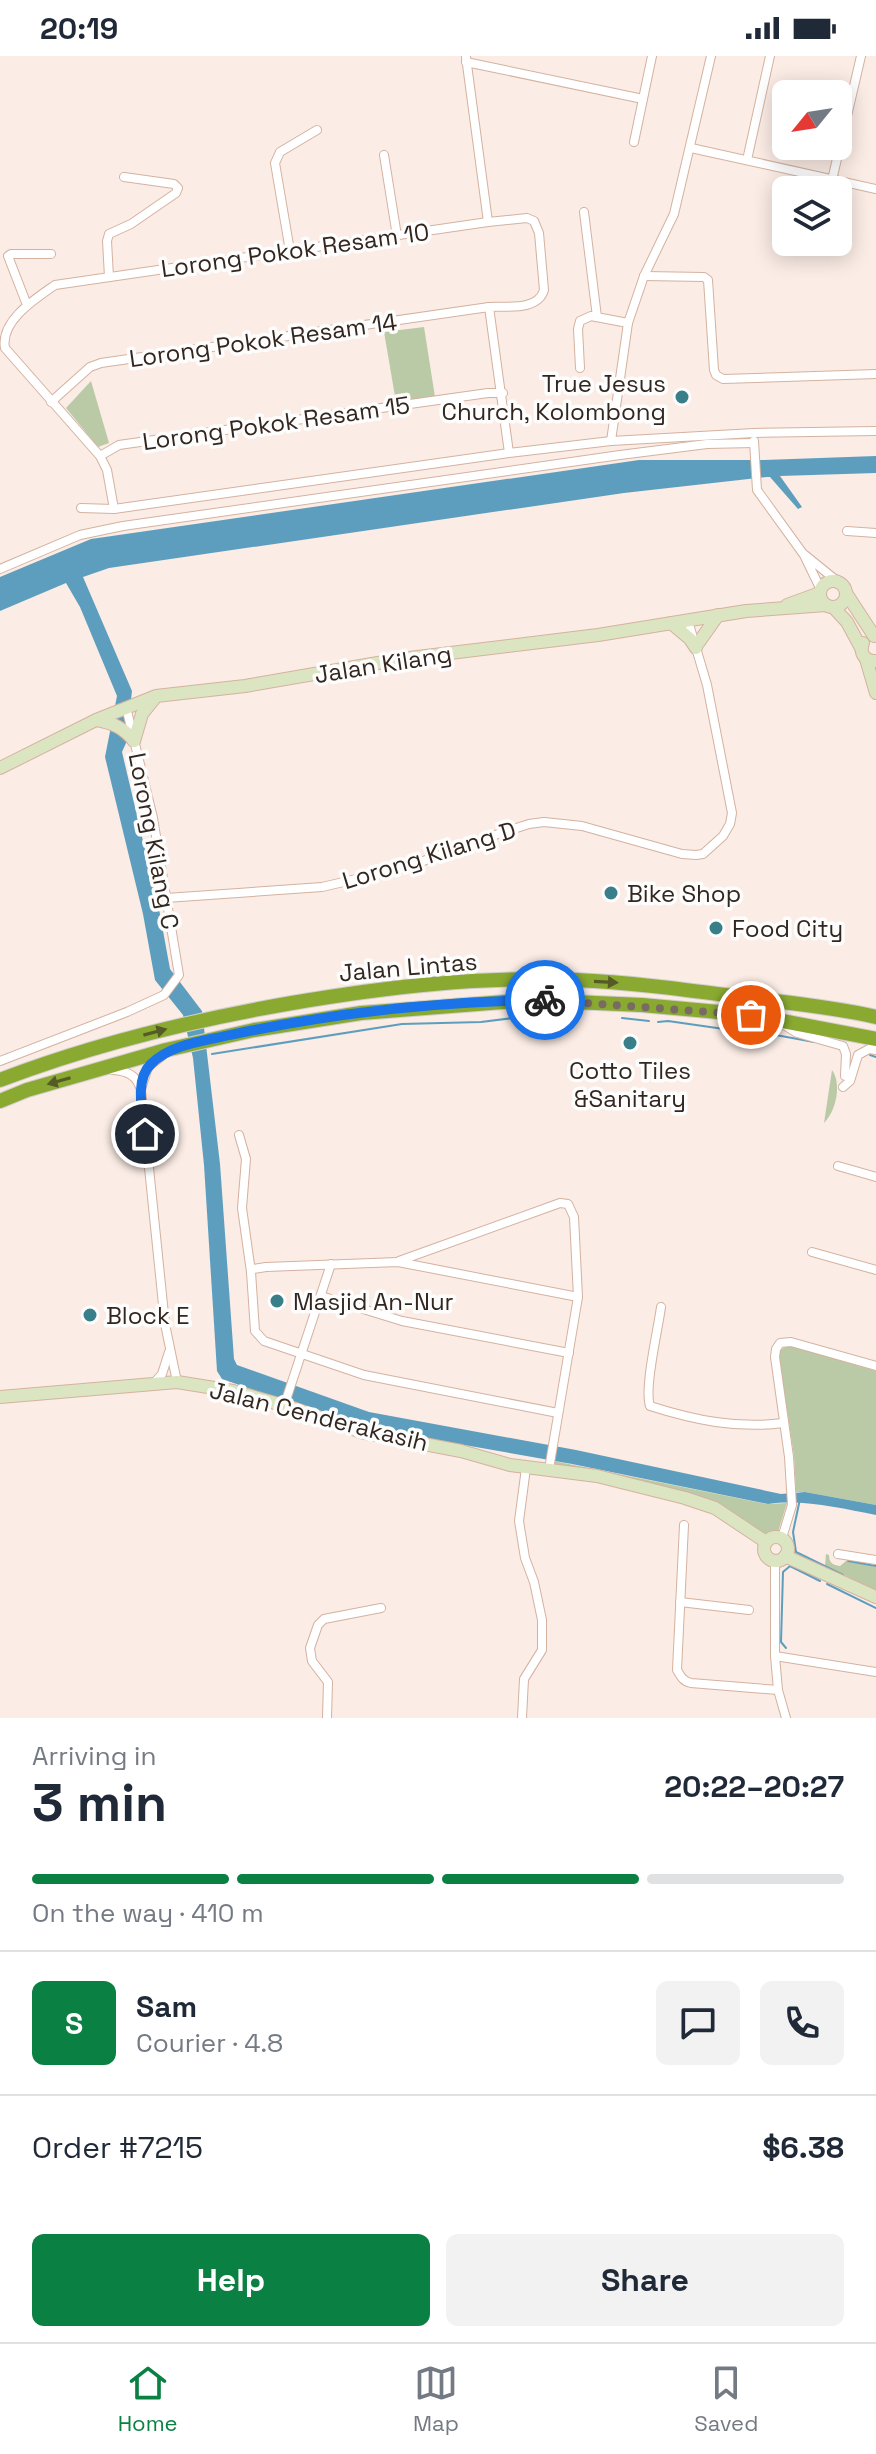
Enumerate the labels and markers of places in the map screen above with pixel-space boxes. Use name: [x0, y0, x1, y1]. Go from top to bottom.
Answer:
place label: True Jesus Church, Kolombong: [442, 368, 666, 427]
marker: True Jesus Church, Kolombong: [673, 388, 691, 406]
place label: Bike Shop: [627, 878, 741, 909]
marker: Bike Shop: [602, 884, 620, 902]
place label: Food City: [732, 913, 843, 944]
marker: Food City: [707, 919, 725, 937]
pin: [717, 981, 785, 1049]
marker: Cotto Tiles &Sanitary: [621, 1034, 639, 1052]
place label: Cotto Tiles &Sanitary: [569, 1055, 691, 1114]
pin: [111, 1100, 179, 1168]
place label: Masjid An-Nur: [293, 1286, 454, 1317]
marker: Masjid An-Nur: [268, 1292, 286, 1310]
place label: Block E: [106, 1300, 190, 1331]
marker: Block E: [81, 1306, 99, 1324]

